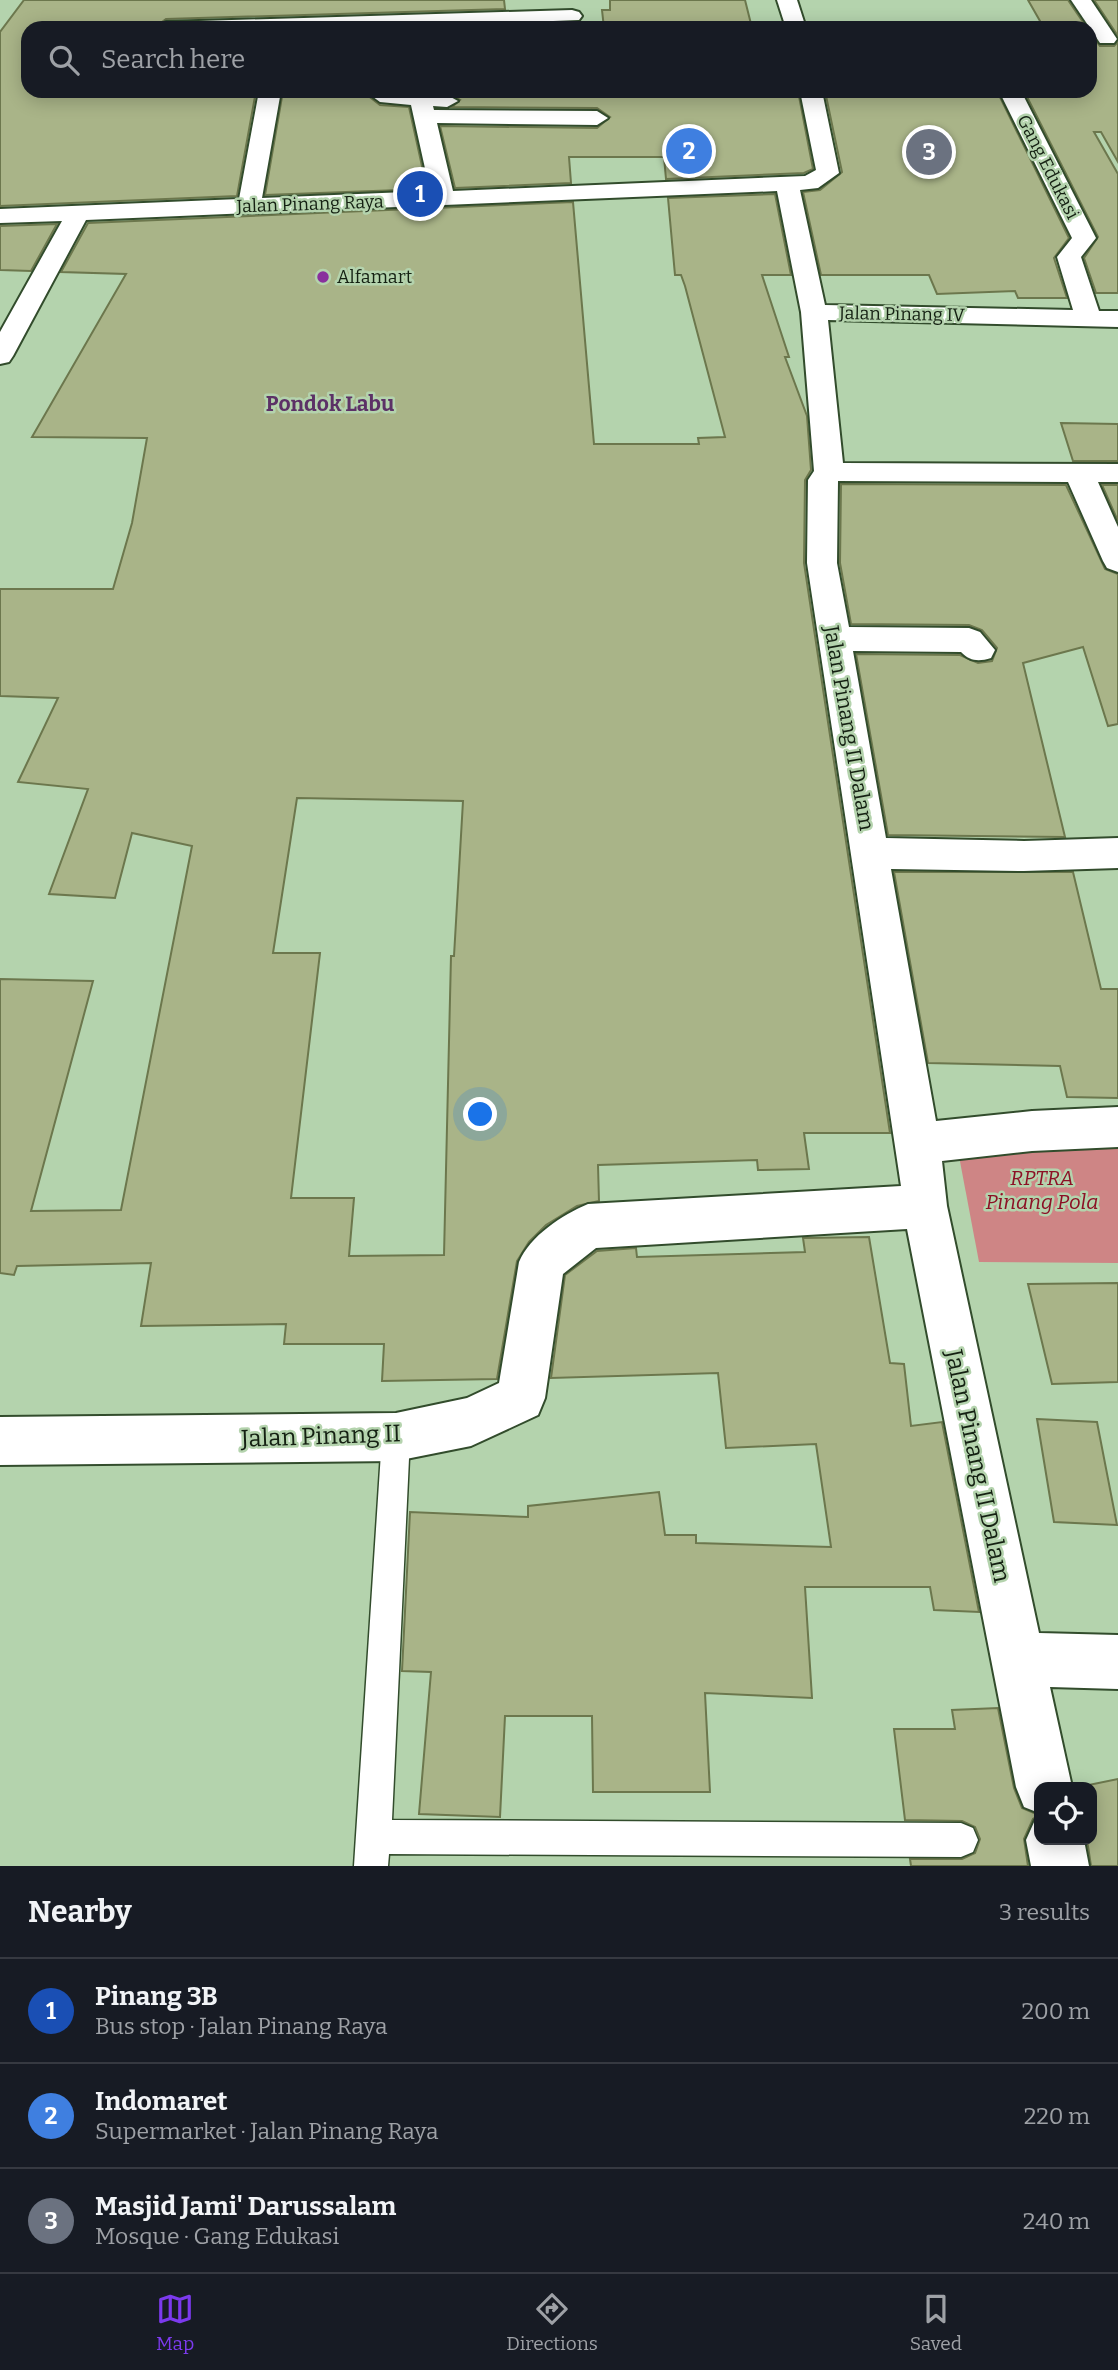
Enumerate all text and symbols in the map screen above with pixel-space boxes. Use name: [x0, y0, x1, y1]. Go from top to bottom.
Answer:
search box: [21, 21, 1097, 98]
icon: search: [45, 41, 83, 79]
text: Search here: [101, 44, 245, 75]
street label: Gang Edukasi: [1012, 111, 1084, 223]
pin: 2: [666, 125, 712, 177]
pin: 3: [906, 126, 952, 178]
pin: 1: [397, 168, 443, 220]
street label: Jalan Pinang Raya: [235, 190, 384, 218]
place label: Alfamart: [337, 266, 413, 288]
marker: Alfamart: [315, 269, 331, 285]
street label: Jalan Pinang IV: [838, 302, 966, 326]
district label: Pondok Labu: [266, 391, 394, 417]
street label: Jalan Pinang II Dalam: [818, 622, 880, 833]
your location: [463, 1097, 497, 1131]
park label: RPTRA Pinang Pola: [985, 1165, 1099, 1215]
street label: Jalan Pinang II Dalam: [939, 1346, 1016, 1585]
street label: Jalan Pinang II: [240, 1419, 401, 1453]
map controls: [1034, 1782, 1097, 1845]
button: locate: [1034, 1782, 1097, 1845]
text: Nearby: [28, 1894, 132, 1930]
text: 3 results: [999, 1898, 1090, 1926]
text: Pinang 3B: [95, 1981, 218, 2012]
text: 1: [46, 1997, 56, 2025]
text: 200 m: [1021, 1997, 1090, 2025]
text: Bus stop · Jalan Pinang Raya: [95, 2012, 387, 2040]
text: Indomaret: [95, 2086, 228, 2117]
text: 2: [45, 2102, 57, 2130]
text: 220 m: [1024, 2102, 1090, 2130]
text: Supermarket · Jalan Pinang Raya: [95, 2117, 438, 2145]
text: Masjid Jami' Darussalam: [95, 2191, 396, 2222]
text: 3: [44, 2207, 58, 2235]
text: 240 m: [1023, 2207, 1090, 2235]
text: Mosque · Gang Edukasi: [95, 2222, 339, 2250]
tab: Map: [156, 2290, 194, 2355]
tab: Directions: [506, 2290, 598, 2355]
tab: Saved: [910, 2290, 962, 2355]

